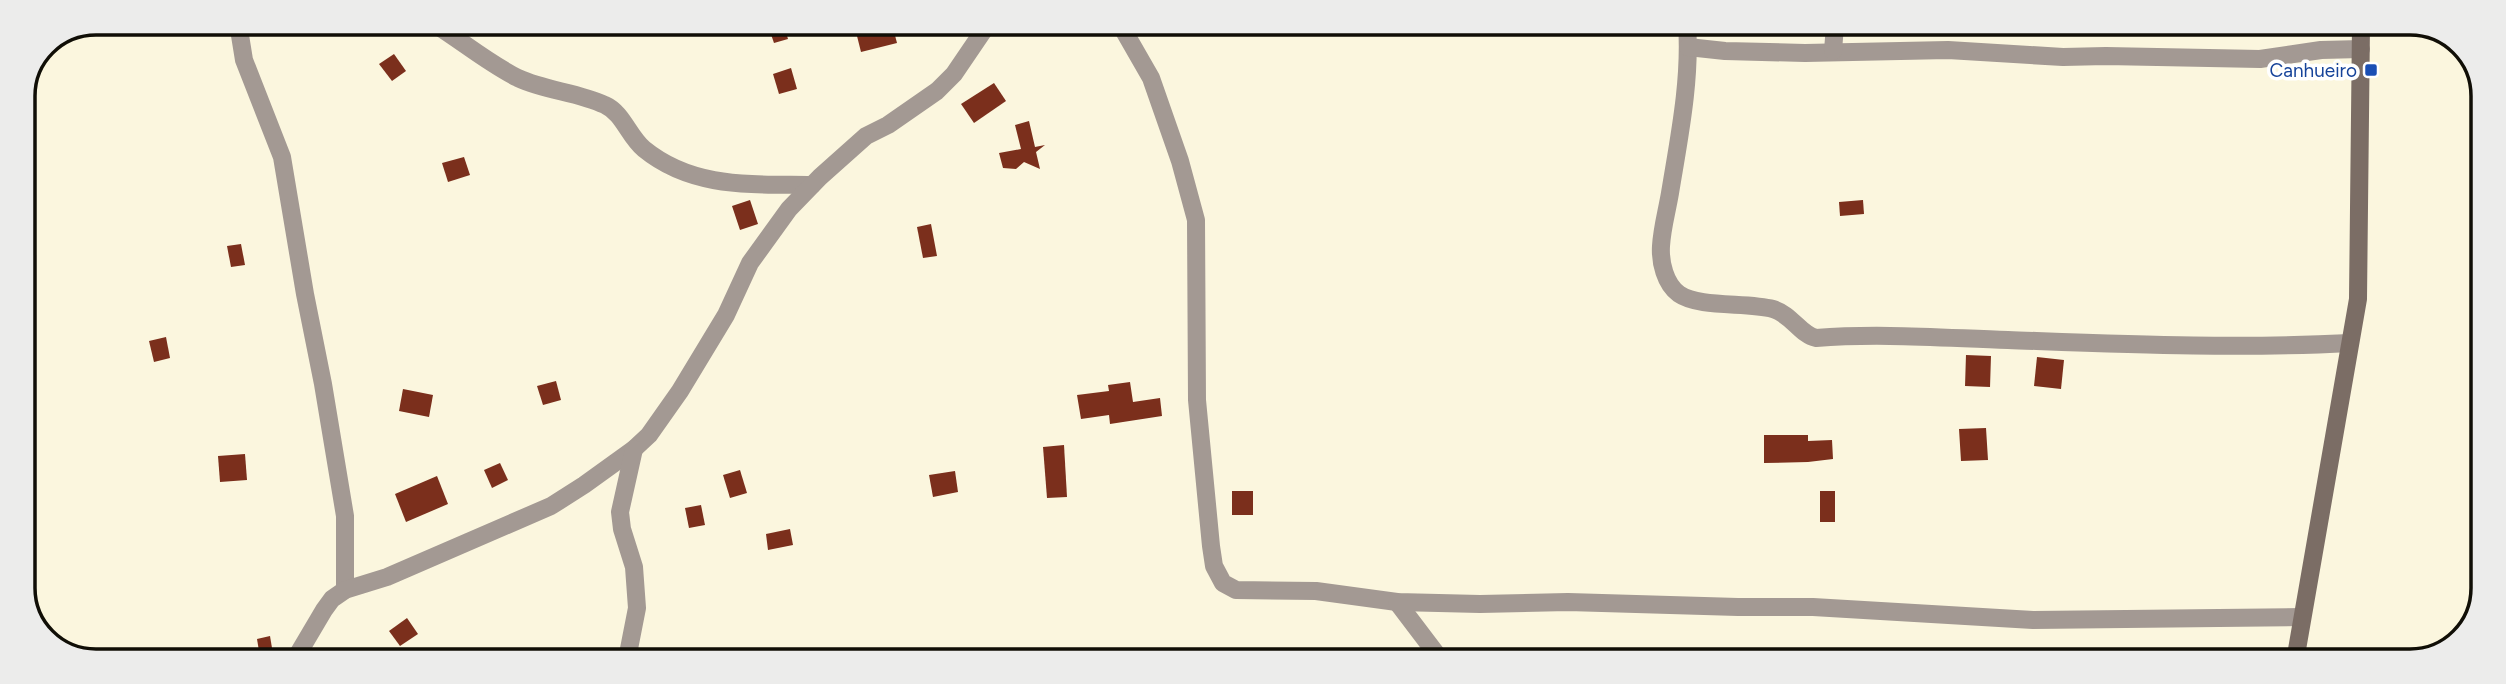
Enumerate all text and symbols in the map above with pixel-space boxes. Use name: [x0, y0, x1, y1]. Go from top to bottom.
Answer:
place label: Canhueiro: [2270, 59, 2357, 82]
marker: Canhueiro: [2363, 62, 2379, 78]

